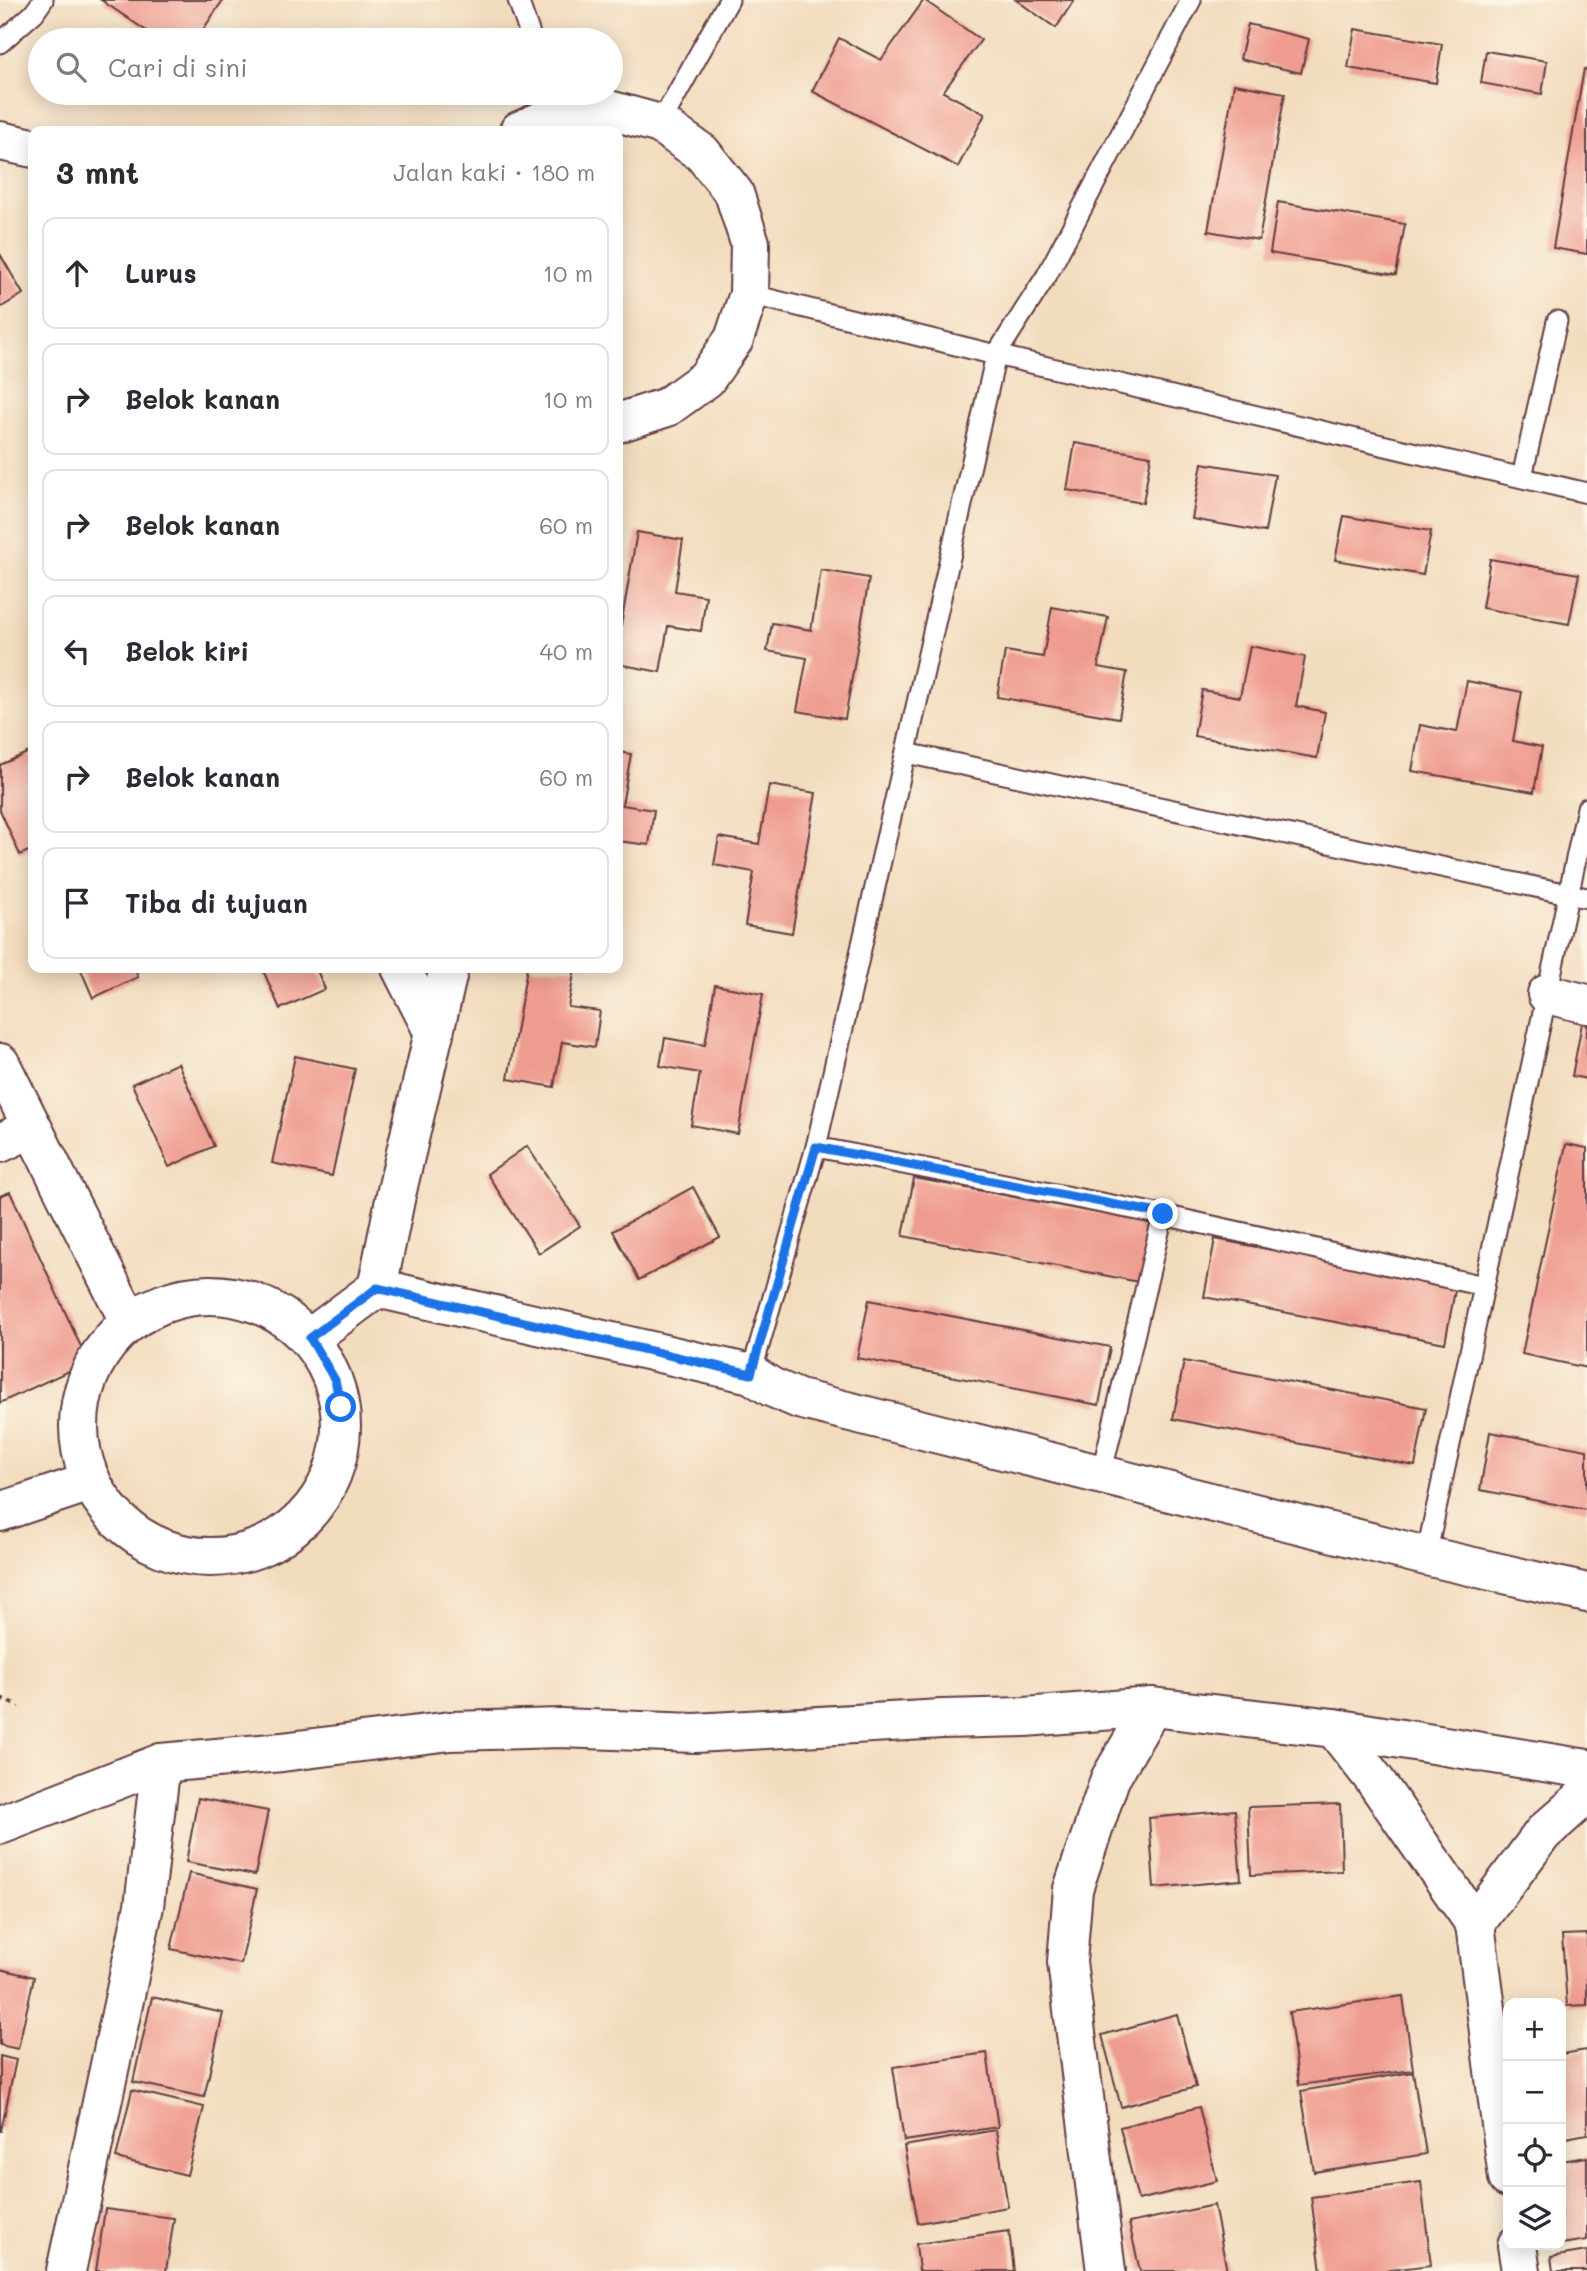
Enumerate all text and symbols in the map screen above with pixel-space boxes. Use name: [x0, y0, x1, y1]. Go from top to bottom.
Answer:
search box: [28, 28, 623, 105]
icon: search: [52, 48, 90, 86]
text: Cari di sini: [108, 50, 248, 84]
text: 3 mnt: [56, 152, 139, 192]
text: Jalan kaki · 180 m: [393, 157, 595, 187]
icon: ahead: [58, 254, 96, 292]
text: Lurus: [125, 256, 197, 290]
text: 10 m: [543, 258, 593, 288]
icon: right: [58, 380, 96, 418]
text: Belok kanan: [125, 382, 280, 416]
text: 10 m: [543, 384, 593, 414]
icon: right: [58, 506, 96, 544]
text: Belok kanan: [125, 508, 280, 542]
text: 60 m: [539, 510, 593, 540]
icon: left: [58, 632, 96, 670]
text: Belok kiri: [125, 634, 249, 668]
text: 40 m: [540, 636, 593, 666]
icon: right: [58, 758, 96, 796]
text: Belok kanan: [125, 760, 280, 794]
text: 60 m: [539, 762, 593, 792]
icon: arrive: [58, 884, 96, 922]
text: Tiba di tujuan: [125, 886, 308, 920]
route end: [1147, 1198, 1178, 1229]
route start: [325, 1391, 356, 1422]
map controls: [1503, 1998, 1566, 2250]
button: +: [1503, 1998, 1566, 2061]
button: −: [1503, 2061, 1566, 2124]
button: locate: [1503, 2124, 1566, 2187]
button: layers: [1503, 2187, 1566, 2250]

